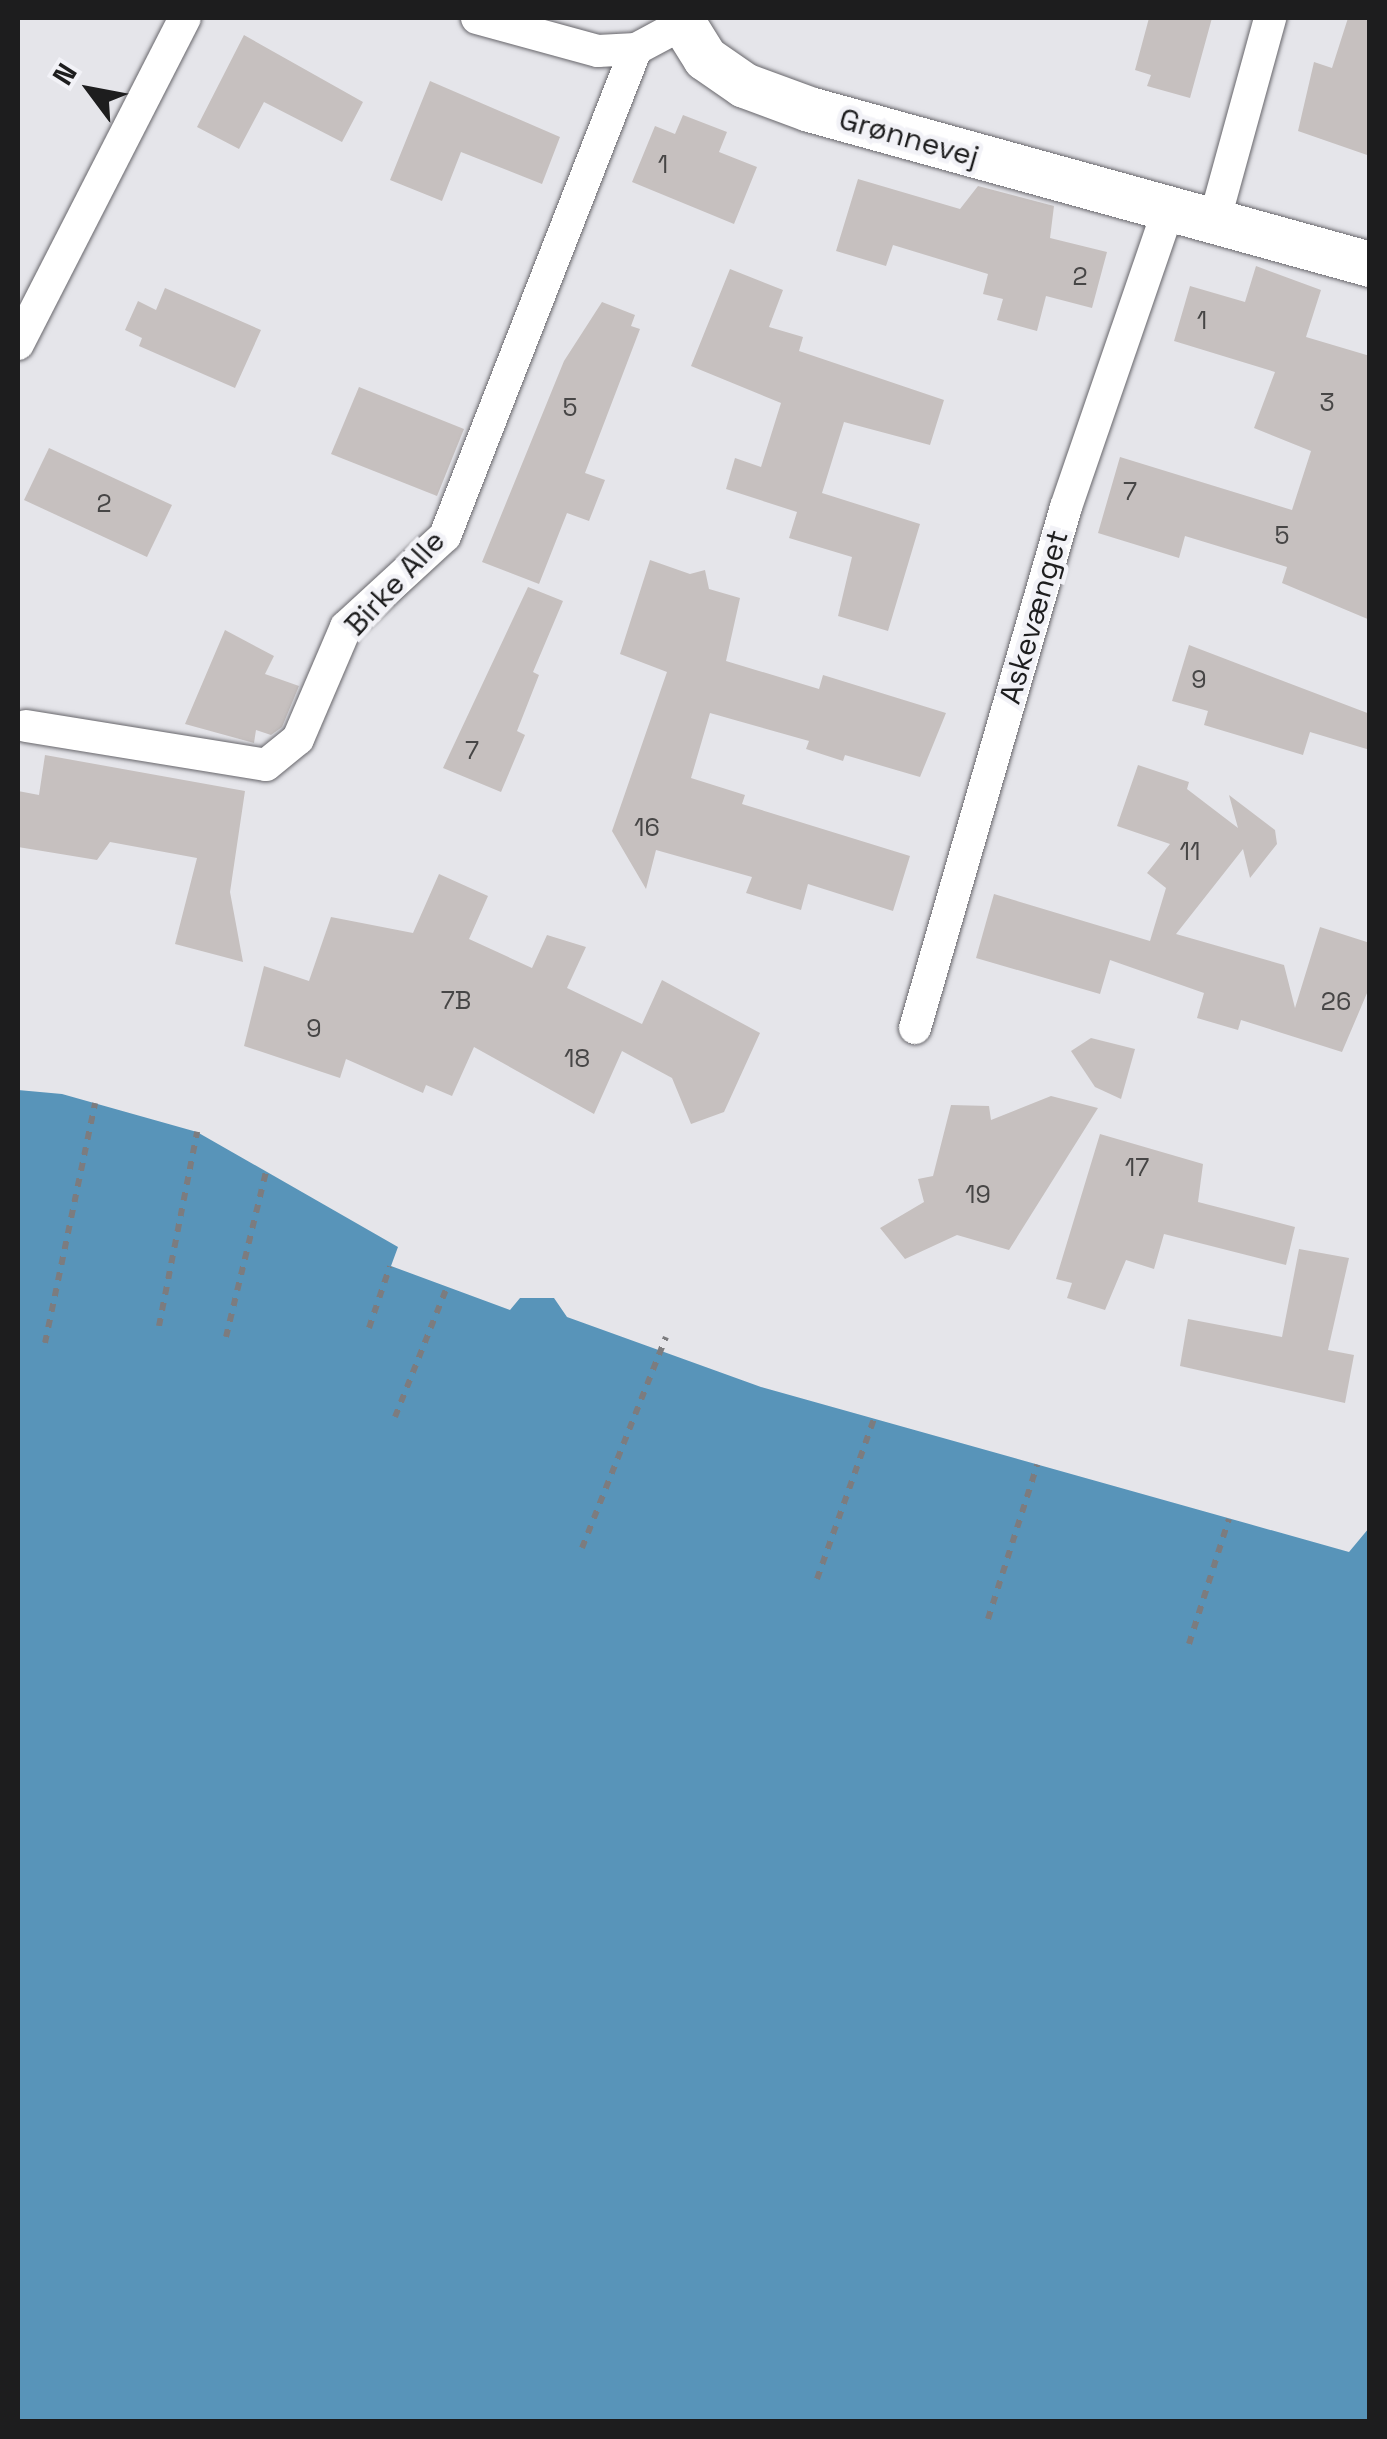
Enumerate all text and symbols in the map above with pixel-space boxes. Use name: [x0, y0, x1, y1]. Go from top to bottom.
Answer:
north arrow: [40, 40, 140, 140]
text: N: [44, 57, 85, 92]
street label: Grønnevej: [835, 101, 983, 175]
house number: 1: [658, 149, 668, 179]
house number: 2: [1072, 261, 1088, 291]
house number: 1: [1197, 305, 1207, 335]
house number: 3: [1319, 387, 1335, 417]
house number: 5: [563, 392, 577, 422]
house number: 7: [1123, 476, 1137, 506]
house number: 2: [96, 488, 112, 518]
house number: 5: [1275, 520, 1289, 550]
street label: Birke Alle: [337, 523, 453, 643]
street label: Askevænget: [992, 526, 1076, 708]
house number: 9: [1191, 664, 1207, 694]
house number: 7: [465, 735, 479, 765]
house number: 16: [634, 812, 660, 842]
house number: 11: [1180, 836, 1200, 866]
house number: 7B: [441, 985, 471, 1015]
house number: 26: [1321, 986, 1351, 1016]
house number: 9: [306, 1013, 322, 1043]
house number: 18: [564, 1043, 590, 1073]
house number: 17: [1125, 1152, 1149, 1182]
house number: 19: [965, 1179, 991, 1209]

